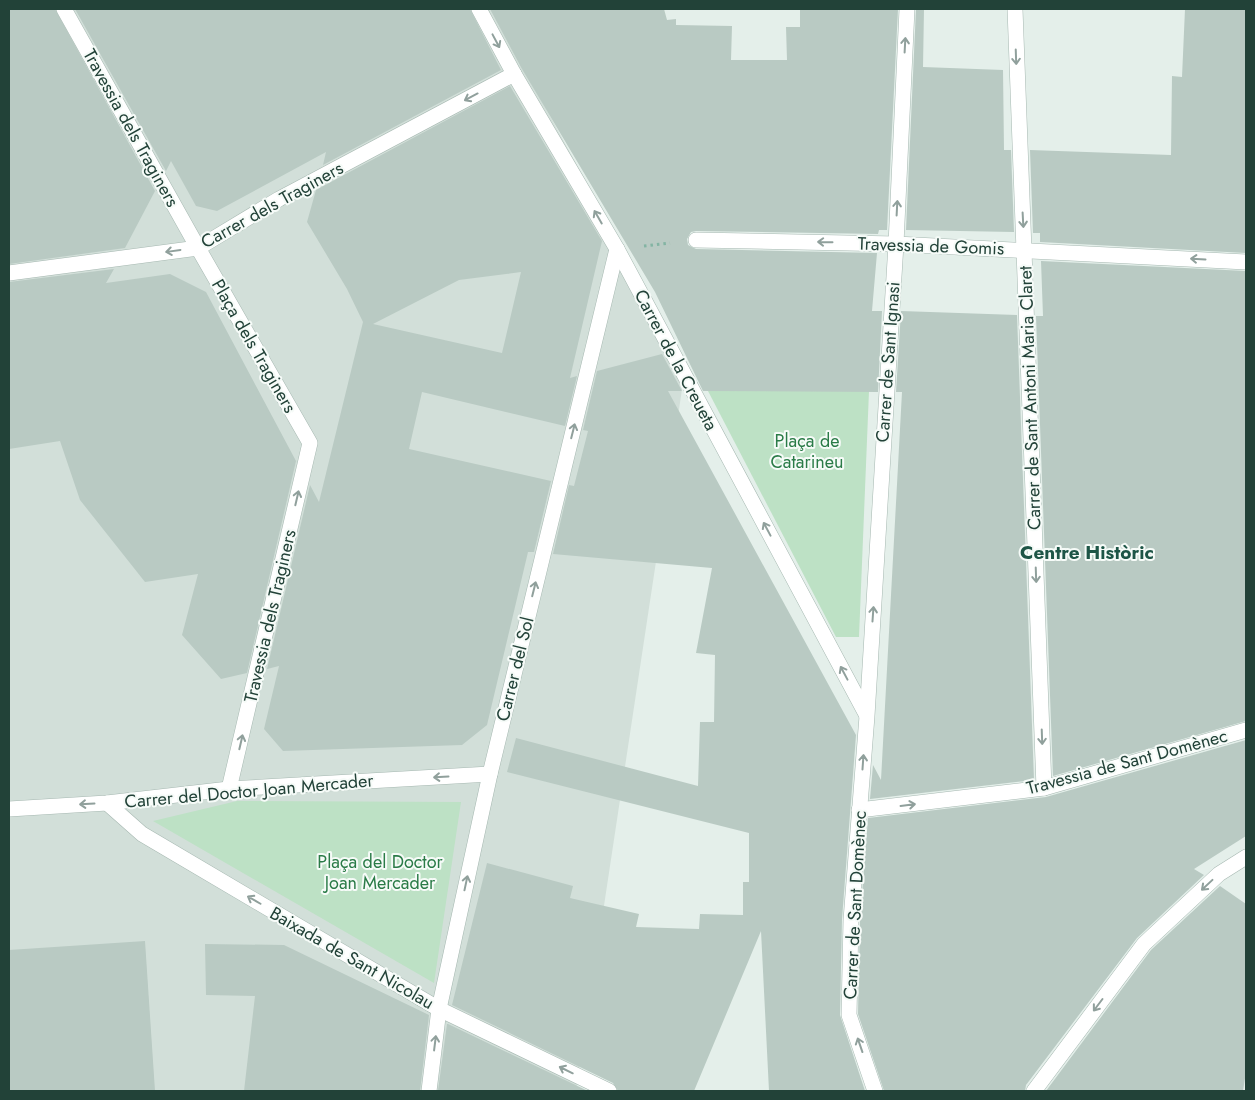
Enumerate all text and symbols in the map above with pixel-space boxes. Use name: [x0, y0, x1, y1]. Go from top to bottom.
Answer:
one-way arrow: [492, 33, 502, 48]
one-way arrow: [901, 38, 910, 54]
street label: Travessia dels Traginers: [77, 44, 185, 212]
one-way arrow: [1012, 49, 1021, 65]
one-way arrow: [464, 93, 479, 102]
street label: Carrer dels Traginers: [196, 155, 348, 255]
one-way arrow: [893, 200, 902, 216]
one-way arrow: [593, 210, 603, 225]
one-way arrow: [1019, 212, 1028, 228]
street label: Travessia de Gomis: [857, 230, 1005, 262]
one-way arrow: [818, 238, 834, 247]
one-way arrow: [165, 246, 181, 256]
one-way arrow: [1190, 255, 1206, 264]
street label: Carrer de Sant Antoni Maria Claret: [1012, 265, 1048, 531]
street label: Plaça dels Traginers: [205, 274, 303, 418]
street label: Carrer de Sant Ignasi: [869, 281, 907, 443]
street label: Carrer de la Creueta: [628, 285, 724, 435]
one-way arrow: [569, 423, 578, 439]
park label: Plaça de Catarineu: [771, 428, 844, 475]
one-way arrow: [293, 491, 302, 507]
one-way arrow: [762, 522, 772, 537]
street label: Travessia dels Traginers: [237, 527, 303, 705]
district label: Centre Històric: [1020, 539, 1154, 566]
one-way arrow: [1031, 566, 1041, 582]
one-way arrow: [530, 581, 539, 597]
one-way arrow: [868, 607, 877, 623]
street label: Carrer del Sol: [489, 614, 541, 724]
one-way arrow: [838, 666, 848, 680]
street label: Travessia de Sant Domènec: [1024, 723, 1230, 801]
one-way arrow: [1037, 728, 1047, 745]
one-way arrow: [236, 734, 246, 750]
one-way arrow: [858, 755, 868, 771]
street label: Carrer del Doctor Joan Mercader: [123, 767, 375, 815]
one-way arrow: [433, 772, 449, 781]
one-way arrow: [79, 800, 95, 809]
one-way arrow: [899, 800, 915, 810]
street label: Carrer de Sant Domènec: [837, 810, 873, 1000]
park label: Plaça del Doctor Joan Mercader: [317, 849, 444, 896]
one-way arrow: [462, 876, 471, 892]
one-way arrow: [1200, 879, 1213, 891]
one-way arrow: [247, 895, 262, 905]
street label: Baixada de Sant Nicolau: [265, 900, 439, 1016]
one-way arrow: [1093, 998, 1103, 1012]
one-way arrow: [430, 1035, 440, 1051]
one-way arrow: [854, 1037, 864, 1053]
one-way arrow: [558, 1065, 573, 1075]

